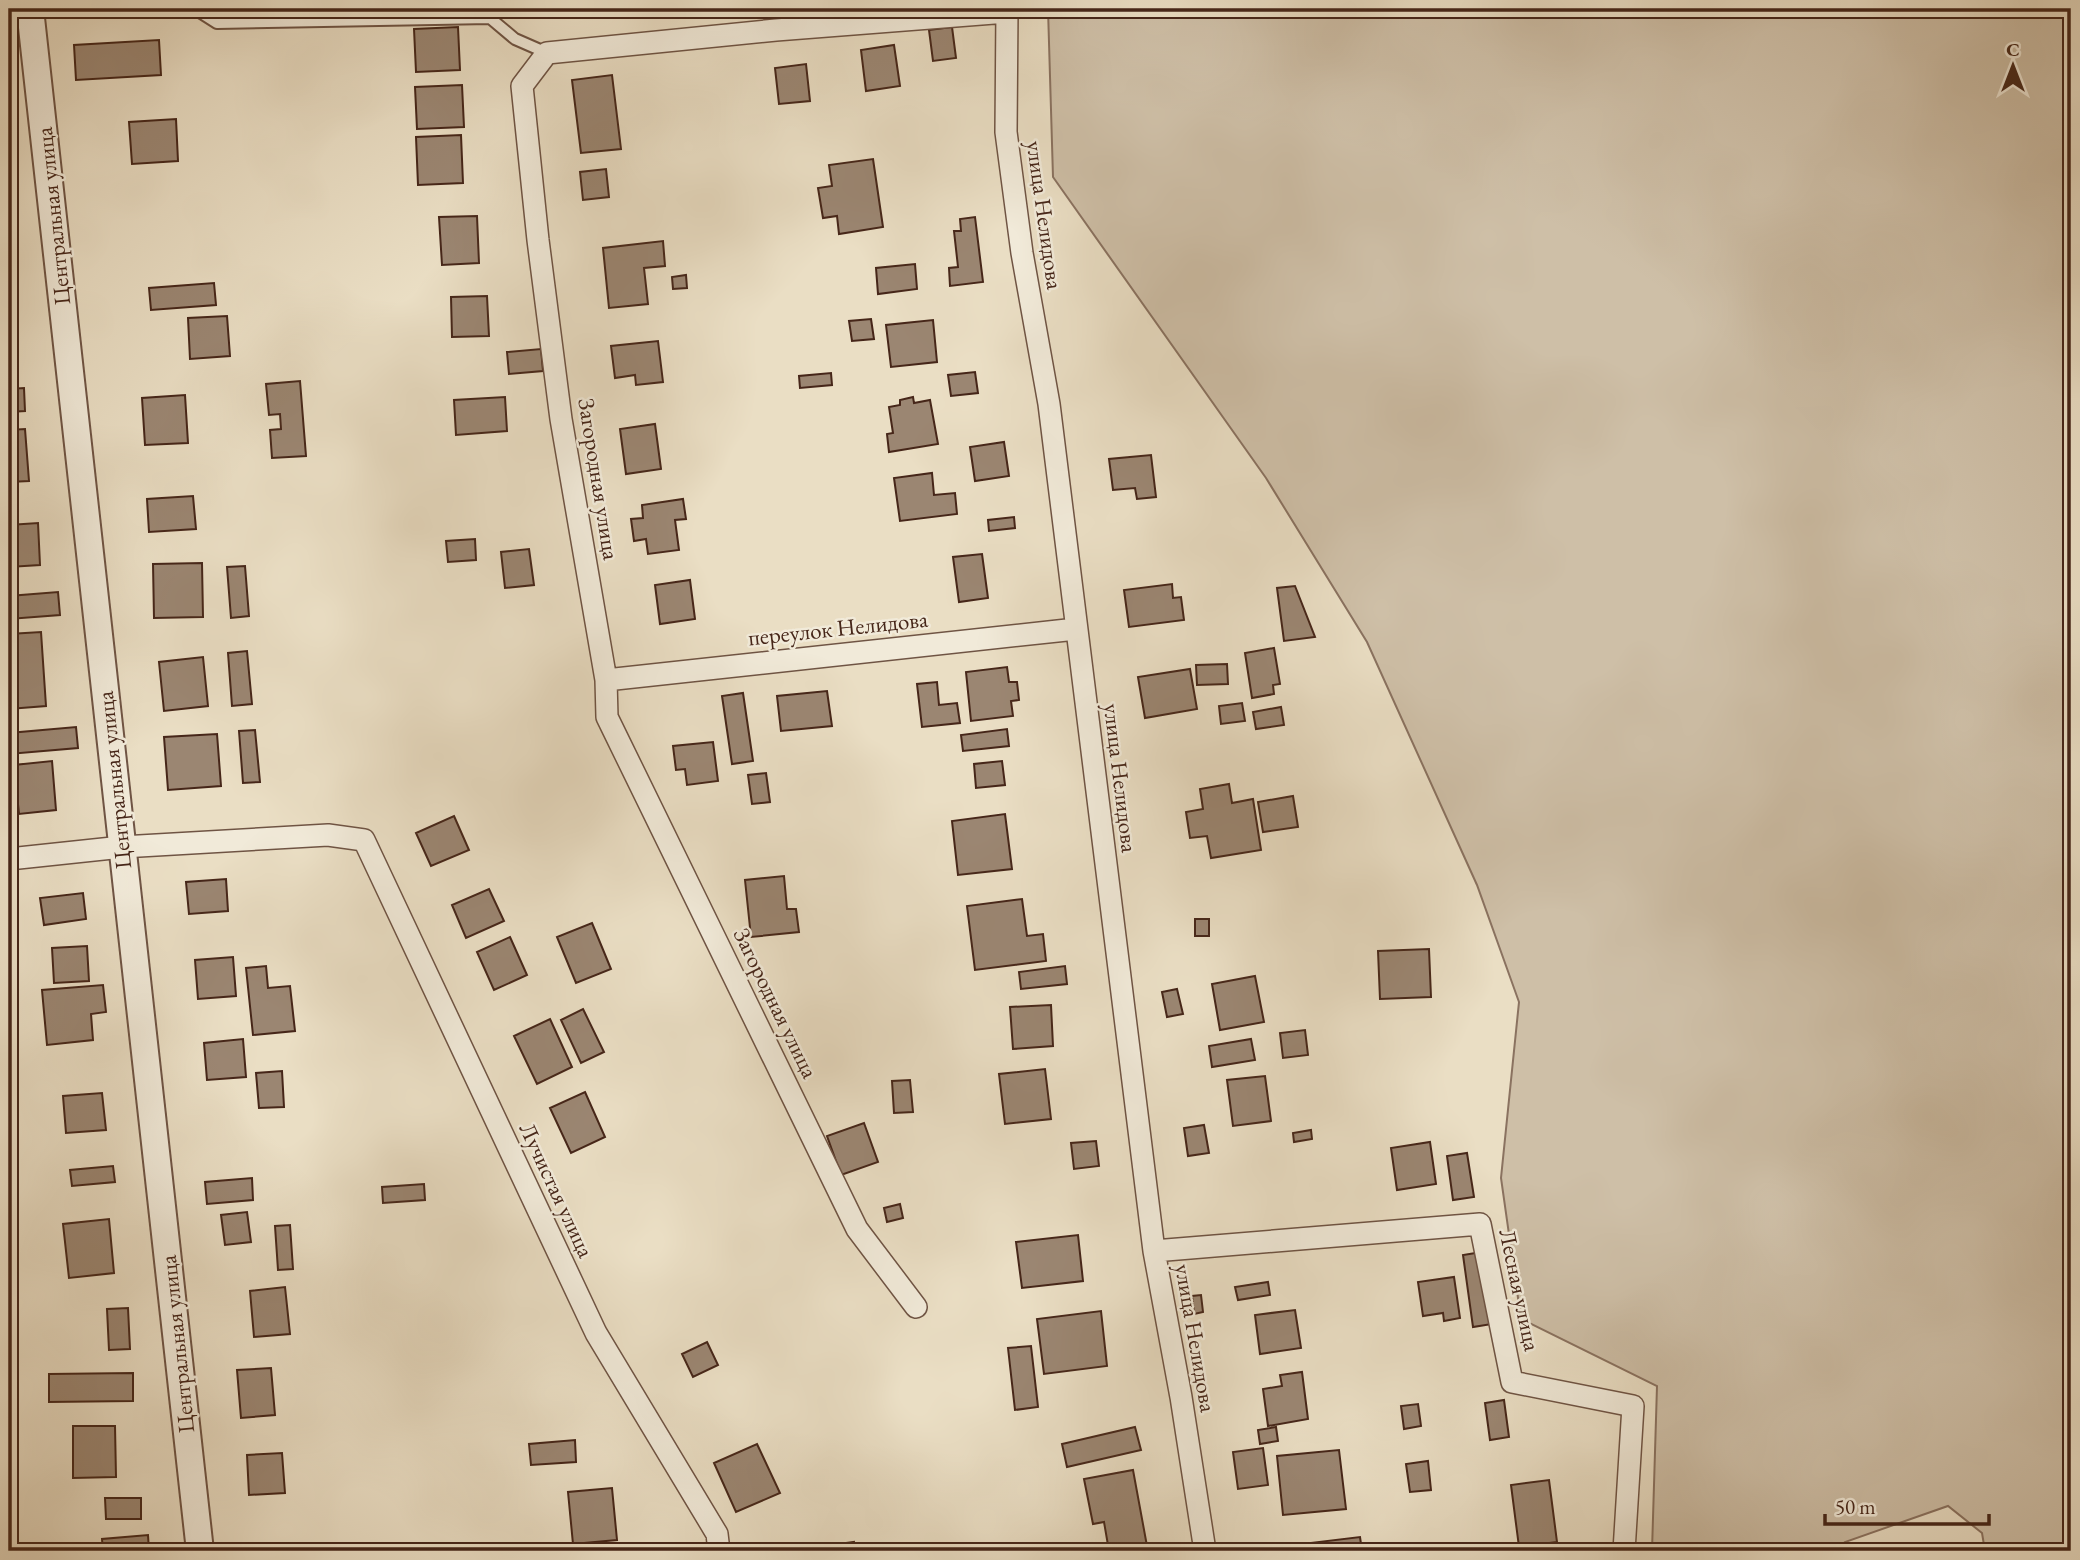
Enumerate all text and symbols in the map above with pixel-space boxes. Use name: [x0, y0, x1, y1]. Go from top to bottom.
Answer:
north arrow: [1979, 32, 2048, 102]
text: С: [2006, 37, 2020, 62]
street label: Центральная улица: [29, 125, 77, 306]
street label: улица Нелидова: [1020, 139, 1070, 292]
street label: Загородная улица: [571, 396, 627, 563]
street label: переулок Нелидова: [747, 604, 930, 652]
street label: Центральная улица: [90, 689, 138, 870]
street label: улица Нелидова: [1097, 702, 1145, 855]
street label: Загородная улица: [727, 923, 826, 1084]
street label: Лучистая улица: [513, 1118, 602, 1263]
street label: Лесная улица: [1492, 1226, 1548, 1354]
street label: Центральная улица: [153, 1253, 201, 1434]
street label: улица Нелидова: [1168, 1262, 1224, 1415]
scale bar: [1825, 1483, 1989, 1527]
text: 50 m: [1835, 1493, 1876, 1520]

